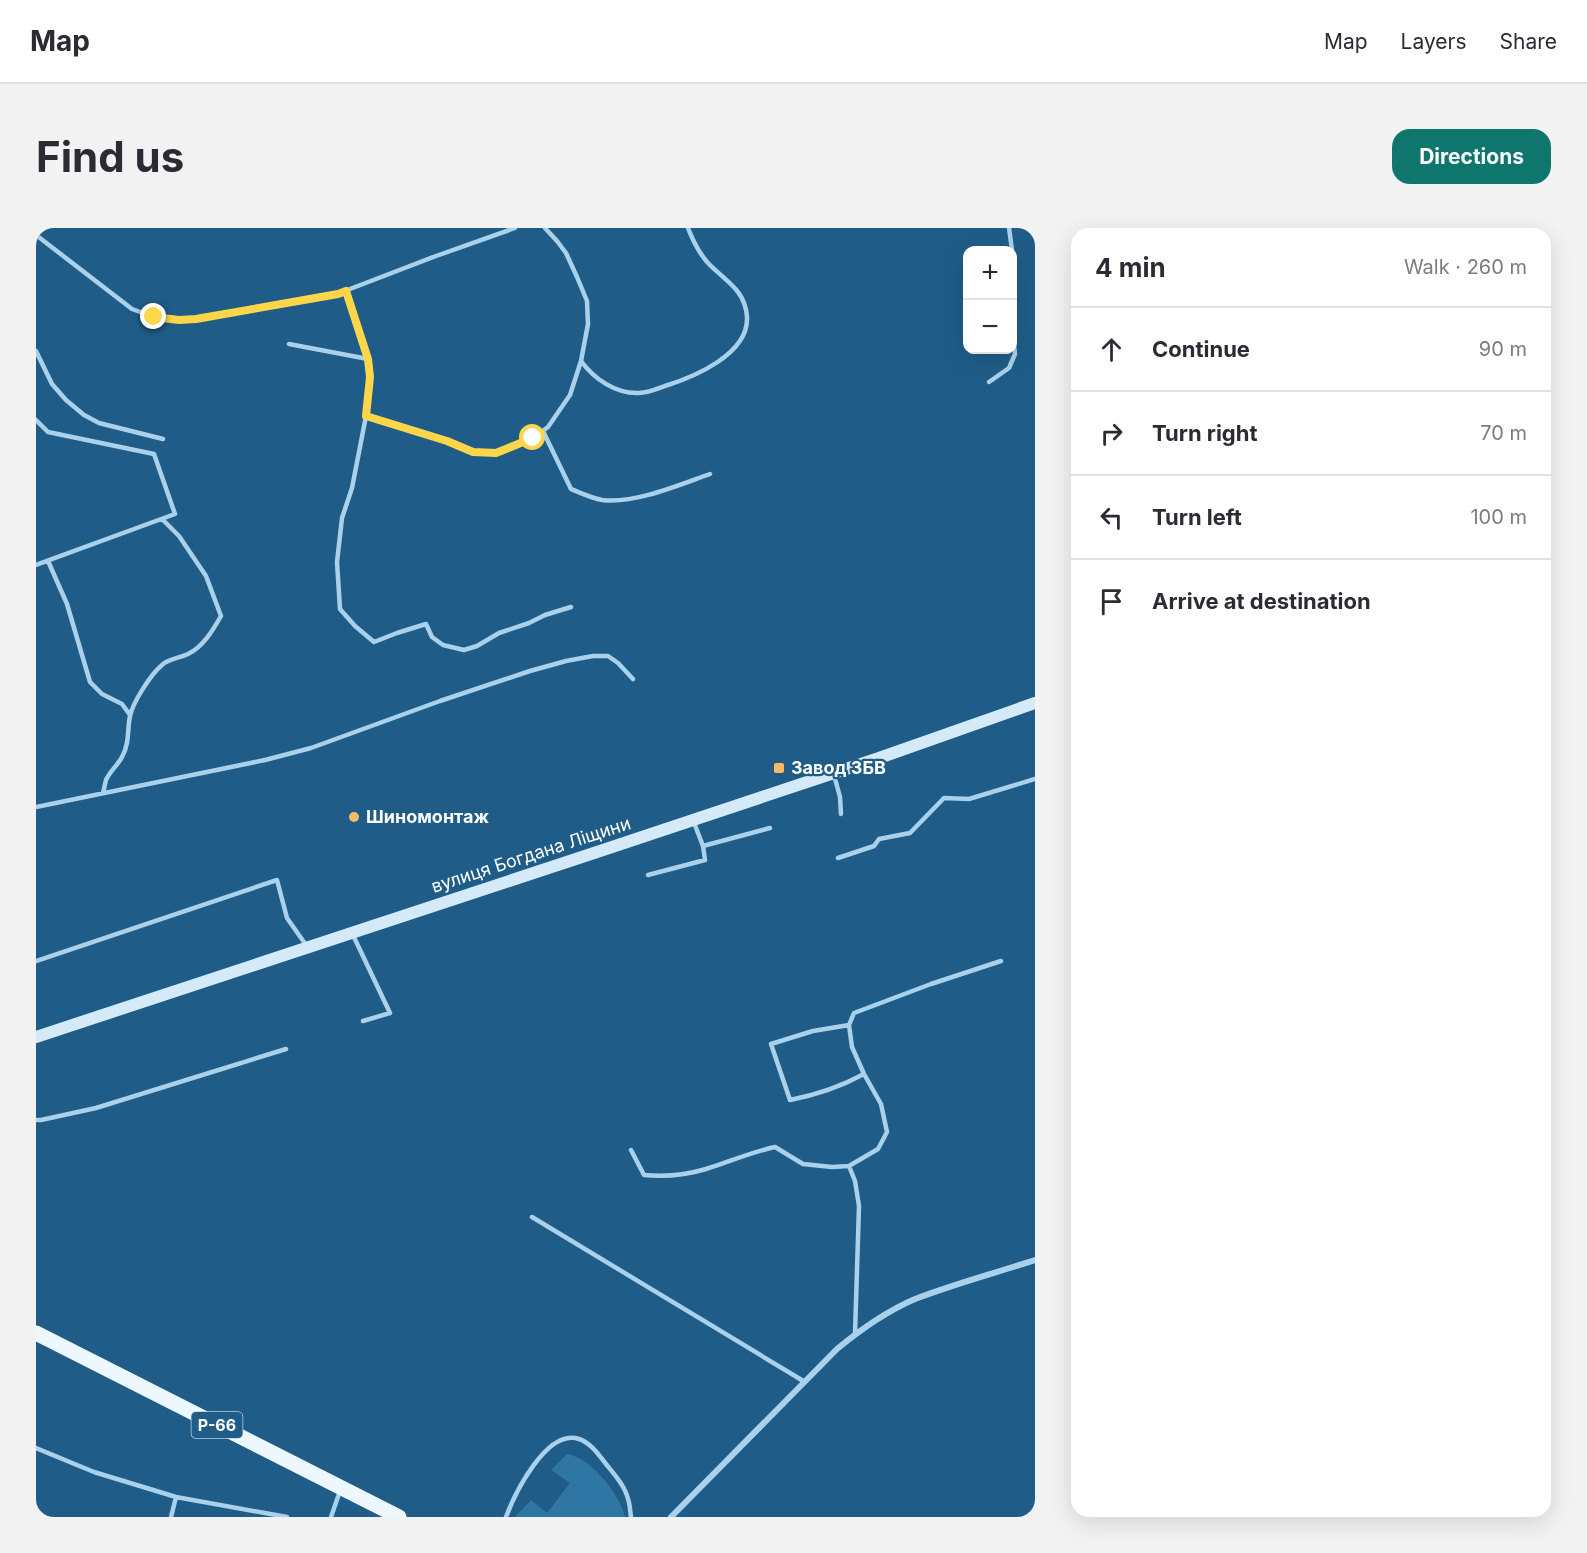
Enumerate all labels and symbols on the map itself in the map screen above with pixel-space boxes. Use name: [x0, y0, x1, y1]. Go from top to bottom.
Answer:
route end: [140, 303, 166, 329]
route start: [519, 424, 545, 450]
place label: Завод ЗБВ: [791, 757, 886, 778]
marker: Завод ЗБВ: [772, 761, 786, 775]
place label: Шиномонтаж: [366, 806, 489, 827]
marker: Шиномонтаж: [347, 810, 361, 824]
street label: вулиця Богдана Ліщини: [428, 812, 633, 897]
road number: Р-66: [192, 1412, 243, 1438]

